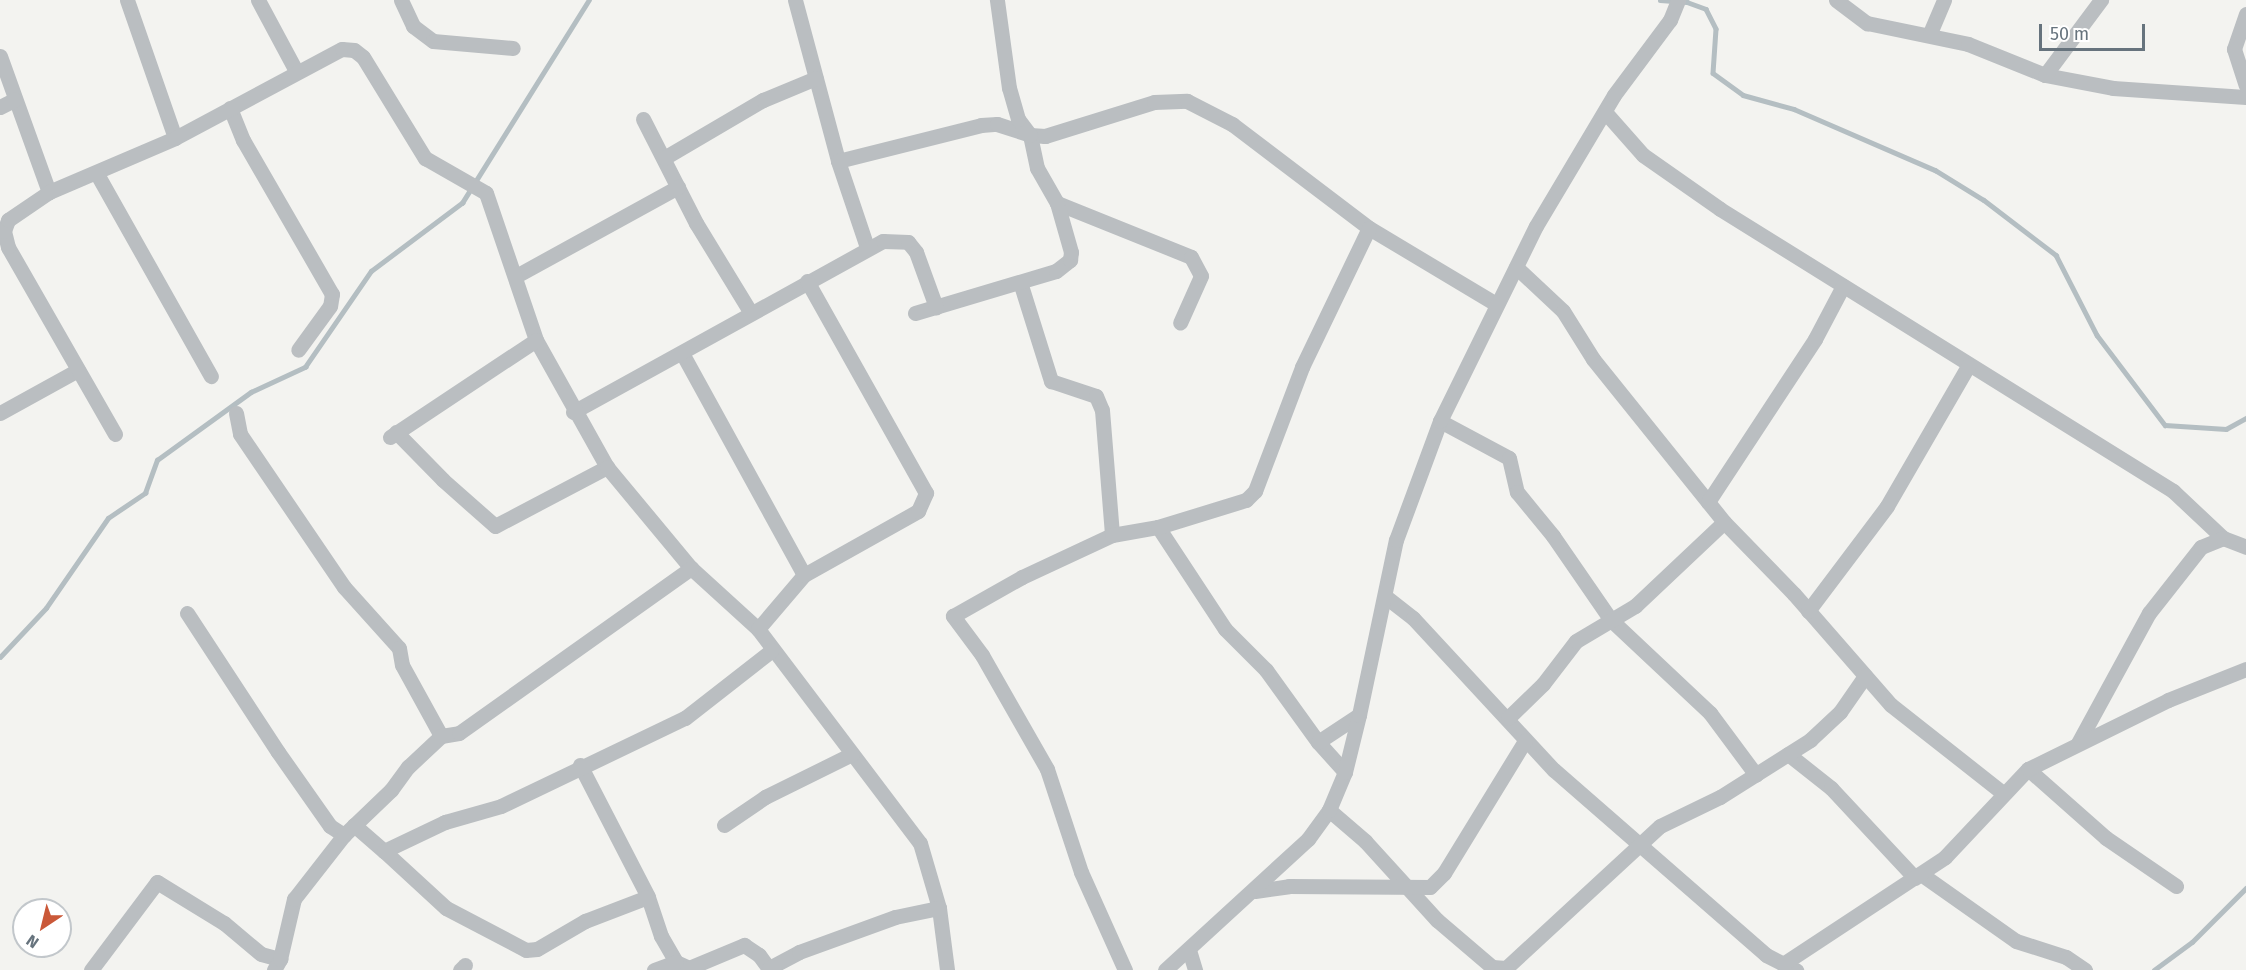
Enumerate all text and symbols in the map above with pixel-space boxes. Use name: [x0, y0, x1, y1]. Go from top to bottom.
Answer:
scale bar: [2042, 12, 2148, 50]
text: 50 m: [2050, 23, 2089, 45]
north arrow: [12, 898, 72, 958]
text: N: [23, 931, 42, 952]

